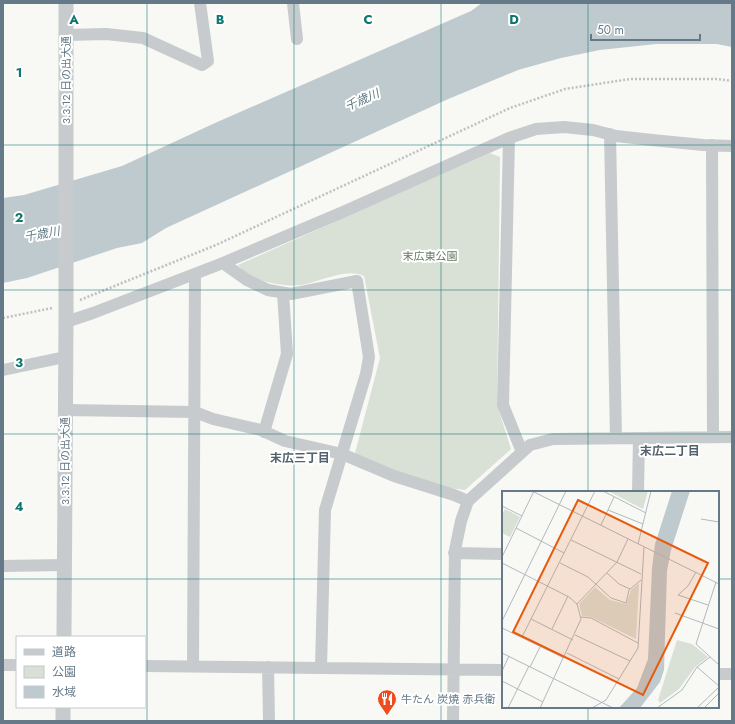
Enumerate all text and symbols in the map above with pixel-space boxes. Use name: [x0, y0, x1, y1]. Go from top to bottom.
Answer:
text: A: [68, 10, 79, 29]
text: B: [216, 10, 225, 29]
text: C: [363, 10, 373, 29]
text: D: [509, 10, 519, 29]
scale bar: [591, 16, 700, 42]
text: 50 m: [597, 21, 624, 39]
street label: 3.3.12 日の出大通: [58, 36, 74, 124]
text: 1: [16, 63, 22, 82]
water label: 千歳川: [342, 84, 384, 116]
text: 2: [15, 208, 23, 227]
water label: 千歳川: [23, 222, 63, 246]
park label: 末広東公園: [403, 248, 458, 264]
text: 3: [15, 353, 23, 372]
street label: 3.3.12 日の出大通: [57, 417, 73, 505]
district label: 末広二丁目: [640, 442, 700, 460]
district label: 末広三丁目: [270, 449, 330, 467]
inset map: [502, 491, 719, 708]
text: 4: [14, 497, 24, 516]
legend: [16, 636, 146, 708]
text: 道路: [52, 643, 76, 661]
text: 公園: [52, 663, 76, 681]
text: 水域: [52, 683, 76, 701]
restaurant icon: 牛たん 炭焼 赤兵衛: [376, 688, 398, 716]
place label: 牛たん 炭焼 赤兵衛: [401, 691, 496, 707]

